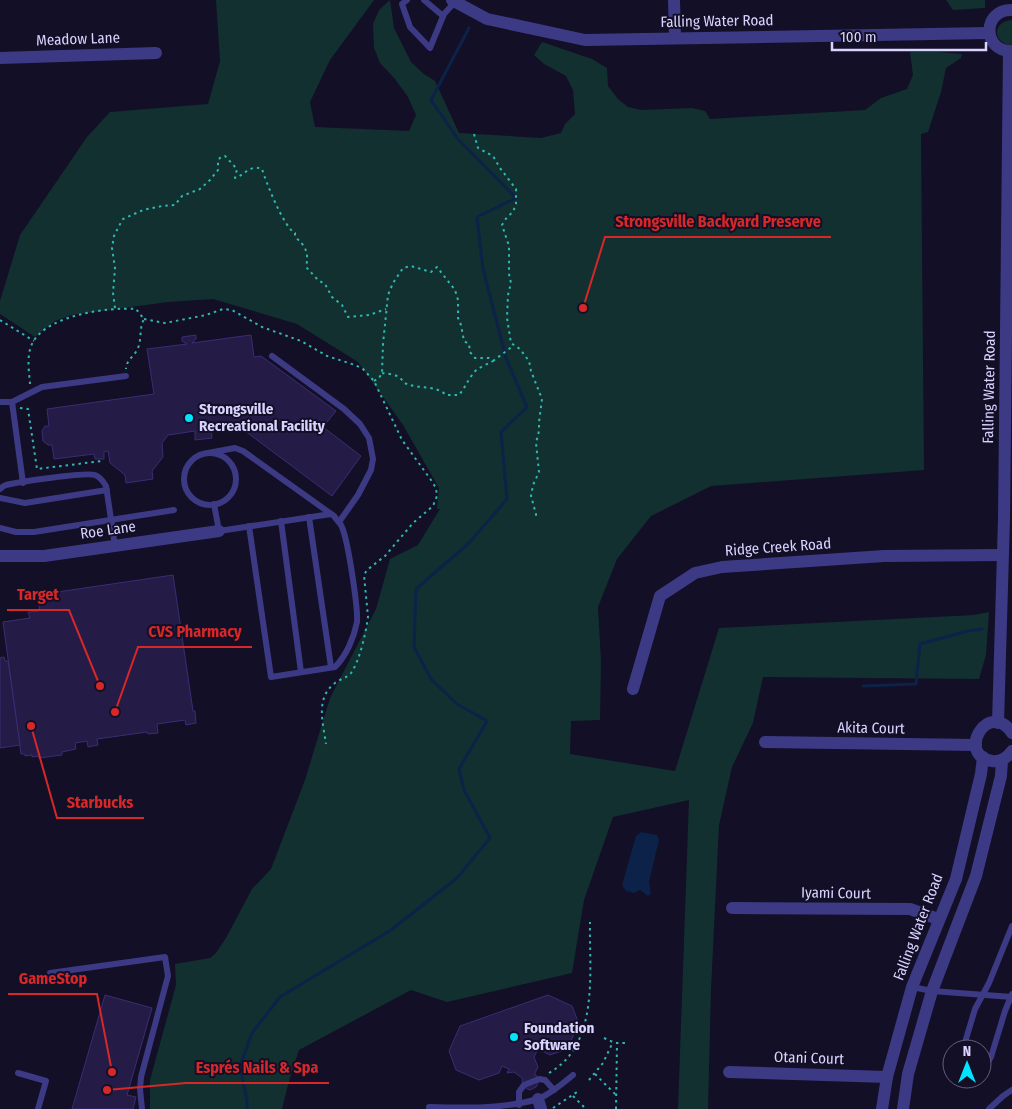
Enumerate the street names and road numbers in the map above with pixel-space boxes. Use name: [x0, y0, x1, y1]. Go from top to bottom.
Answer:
street label: Falling Water Road: [660, 11, 774, 31]
street label: Meadow Lane: [36, 29, 120, 49]
street label: Falling Water Road: [979, 330, 999, 444]
street label: Roe Lane: [79, 517, 137, 543]
street label: Ridge Creek Road: [724, 534, 832, 560]
street label: Akita Court: [837, 718, 905, 738]
street label: Falling Water Road: [889, 871, 947, 983]
street label: Iyami Court: [801, 883, 871, 903]
street label: Otani Court: [774, 1048, 844, 1068]

